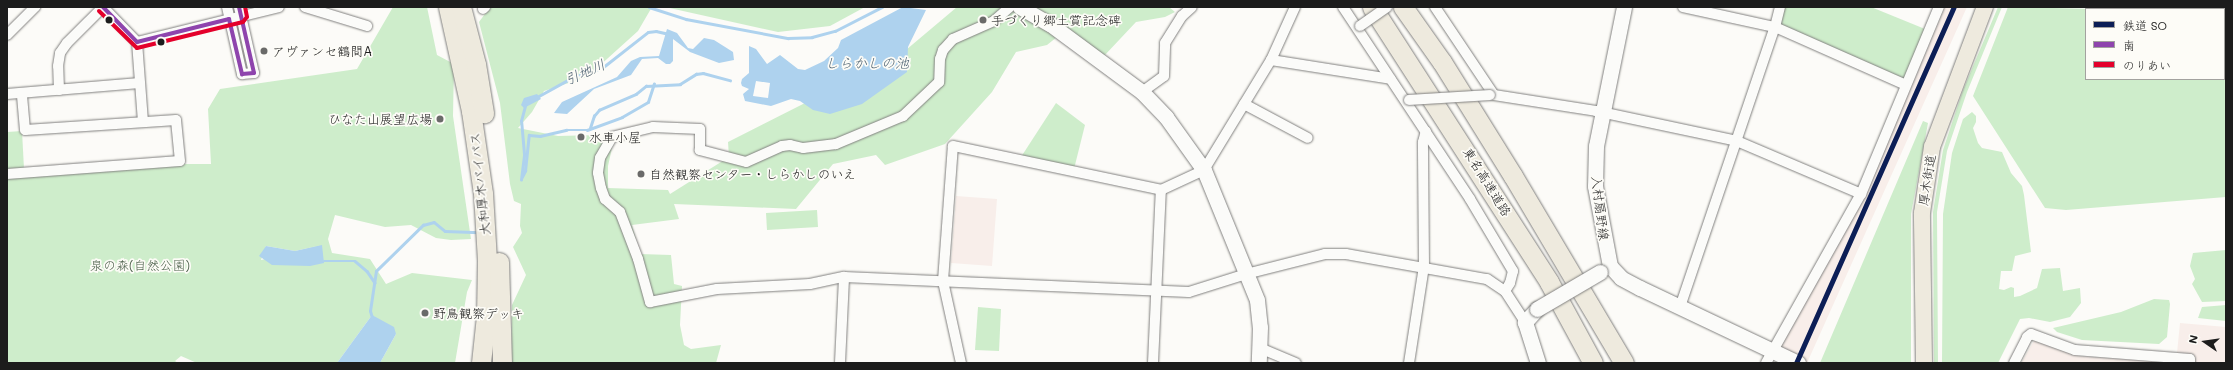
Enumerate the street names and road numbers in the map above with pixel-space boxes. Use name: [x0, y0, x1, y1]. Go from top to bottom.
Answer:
street label: 大和厚木バイパス: [467, 131, 493, 237]
street label: 東名高速道路: [1460, 145, 1514, 219]
street label: 厚木街道: [1915, 153, 1939, 207]
street label: 入村扇野線: [1588, 175, 1612, 241]

